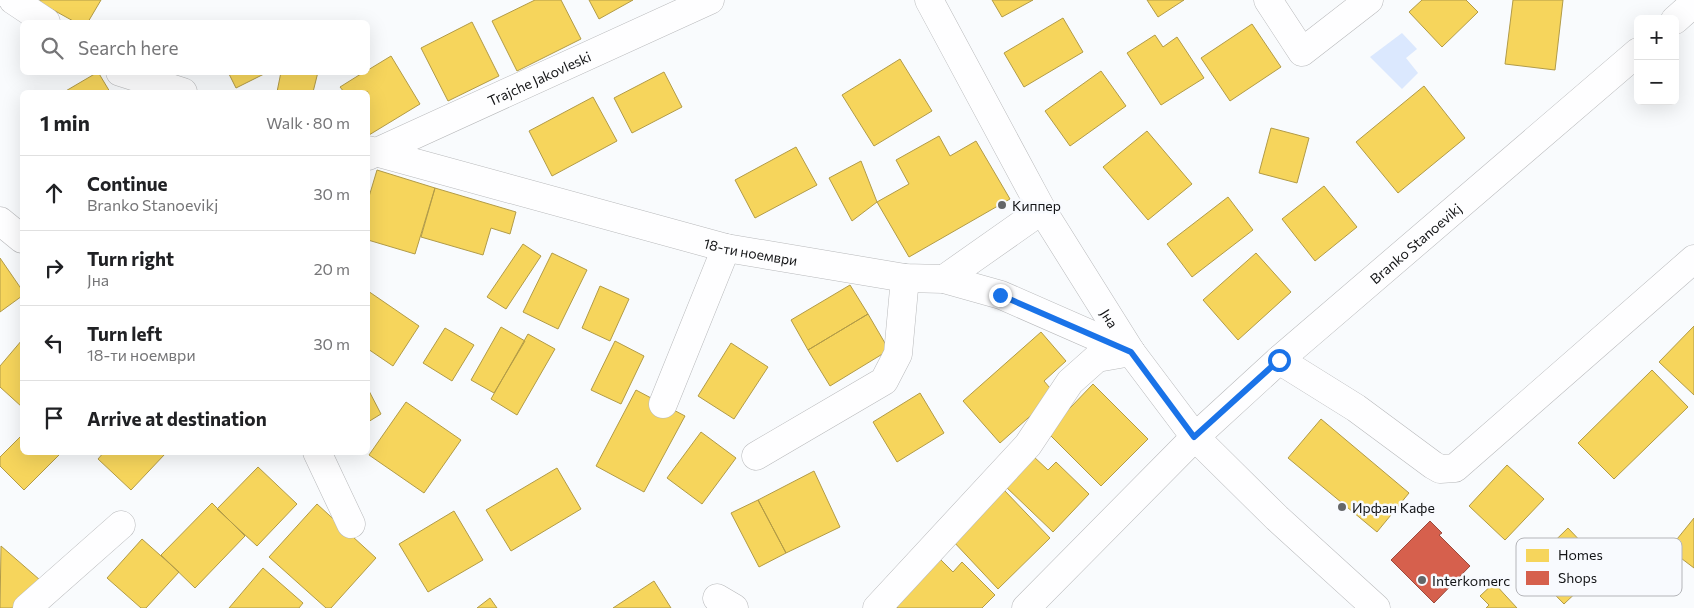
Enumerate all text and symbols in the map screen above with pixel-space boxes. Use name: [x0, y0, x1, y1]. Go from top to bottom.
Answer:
map controls: [1634, 15, 1679, 105]
button: +: [1634, 15, 1679, 60]
search box: [20, 20, 370, 75]
icon: search: [38, 34, 66, 62]
text: Search here: [78, 36, 178, 59]
street label: Trajche Jakovleski: [485, 47, 593, 109]
button: −: [1634, 60, 1679, 105]
text: 1 min: [40, 110, 90, 135]
text: Walk · 80 m: [266, 113, 350, 132]
text: Continue: [87, 172, 167, 195]
icon: ahead: [40, 179, 68, 207]
text: 30 m: [313, 184, 350, 203]
text: Branko Stanoevikj: [87, 195, 218, 214]
place label: Киппер: [1012, 197, 1061, 214]
marker: Киппер: [996, 199, 1008, 211]
street label: Branko Stanoevikj: [1366, 199, 1464, 287]
street label: 18-ти ноември: [702, 234, 799, 268]
text: Turn right: [87, 247, 174, 270]
icon: right: [40, 254, 68, 282]
text: 20 m: [314, 259, 350, 278]
text: Јна: [87, 270, 109, 289]
route end: [989, 284, 1012, 307]
street label: Јна: [1097, 305, 1122, 331]
text: Turn left: [87, 322, 162, 345]
icon: left: [40, 329, 68, 357]
text: 30 m: [313, 334, 350, 353]
text: 18-ти ноември: [87, 345, 196, 364]
route start: [1268, 349, 1291, 372]
icon: arrive: [40, 404, 68, 432]
text: Arrive at destination: [87, 407, 267, 430]
place label: Ирфан Кафе: [1352, 499, 1435, 516]
marker: Ирфан Кафе: [1336, 501, 1348, 513]
legend: [1516, 538, 1682, 596]
text: Homes: [1558, 546, 1603, 563]
text: Shops: [1558, 569, 1597, 586]
place label: Interkomerc: [1432, 572, 1510, 589]
marker: Interkomerc: [1416, 574, 1428, 586]

